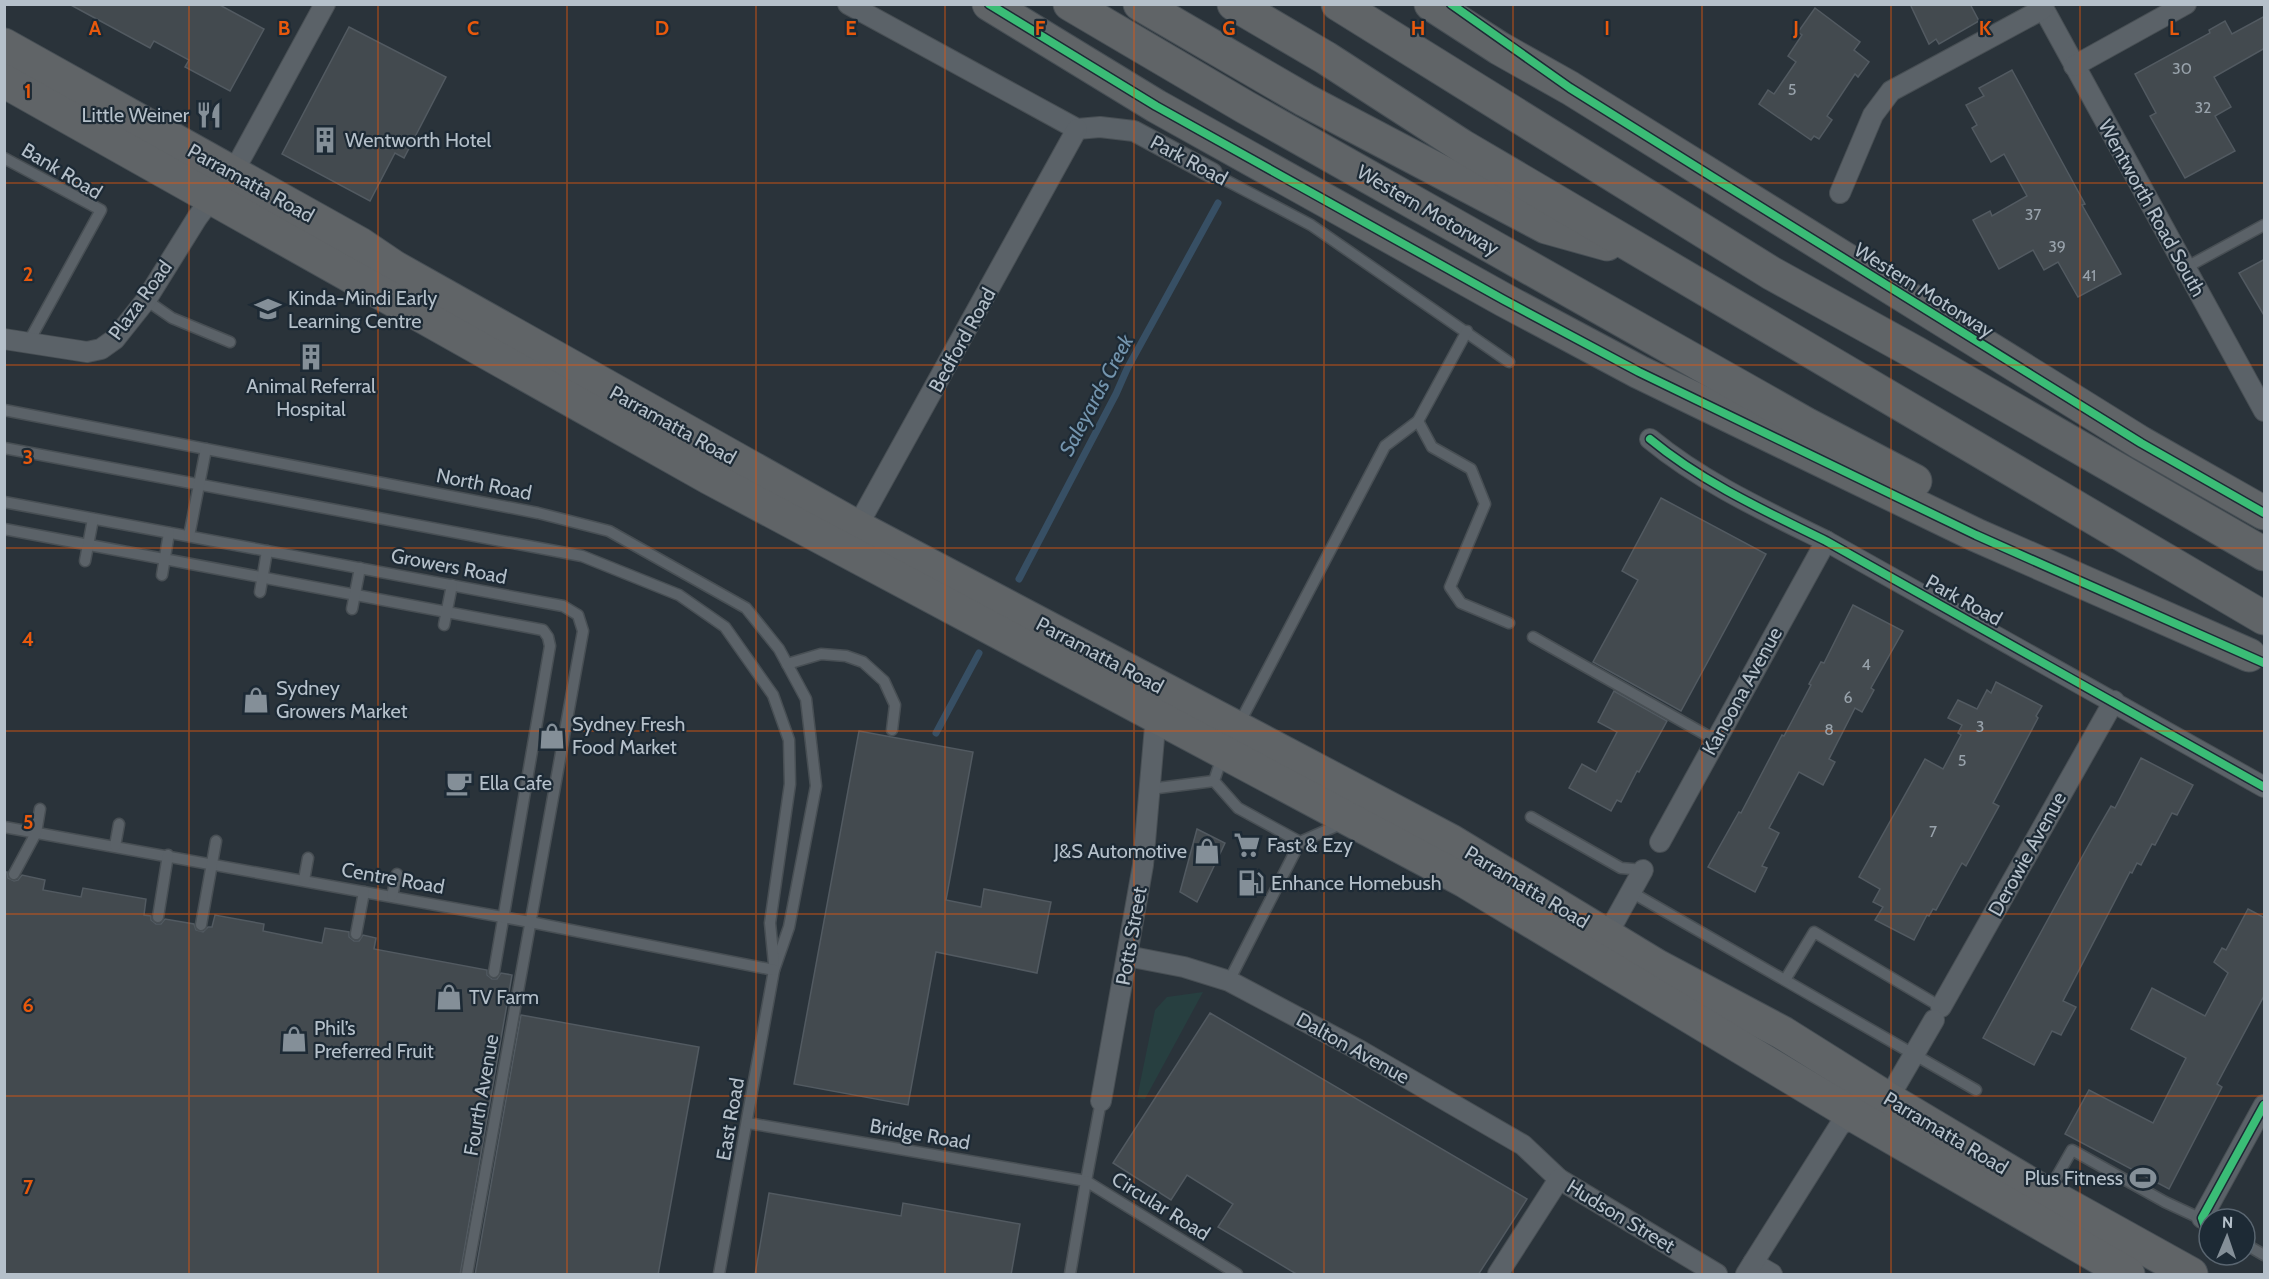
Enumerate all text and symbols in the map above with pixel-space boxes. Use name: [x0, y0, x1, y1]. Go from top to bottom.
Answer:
text: A: [89, 16, 102, 40]
text: B: [278, 16, 290, 40]
text: C: [467, 16, 479, 40]
text: D: [655, 16, 669, 40]
text: E: [845, 16, 857, 40]
text: F: [1035, 16, 1046, 40]
text: G: [1222, 16, 1236, 40]
text: H: [1411, 16, 1425, 40]
text: I: [1604, 16, 1610, 40]
text: J: [1792, 16, 1799, 40]
text: K: [1979, 16, 1992, 40]
text: L: [2169, 16, 2179, 40]
house number: 30: [2172, 59, 2192, 78]
text: 1: [24, 79, 32, 103]
house number: 5: [1788, 80, 1796, 99]
house number: 32: [2194, 98, 2212, 117]
restaurant icon: Little Weiner: [194, 100, 224, 130]
place label: Little Weiner: [82, 103, 190, 127]
street label: Wentworth Road South: [2093, 115, 2211, 301]
building icon: Wentworth Hotel: [310, 125, 340, 155]
place label: Wentworth Hotel: [345, 128, 492, 152]
street label: Park Road: [1146, 130, 1232, 190]
street label: Bank Road: [17, 138, 107, 204]
street label: Parramatta Road: [184, 138, 318, 228]
street label: Western Motorway: [1353, 160, 1503, 260]
house number: 37: [2025, 205, 2041, 224]
street label: Western Motorway: [1850, 237, 1998, 343]
house number: 39: [2048, 237, 2066, 256]
street label: Plaza Road: [103, 256, 177, 344]
text: 2: [23, 262, 33, 286]
house number: 41: [2082, 266, 2096, 285]
street label: Bedford Road: [923, 284, 1001, 396]
place label: Kinda-Mindi Early Learning Centre: [288, 286, 437, 333]
school or university icon: Kinda-Mindi Early Learning Centre: [253, 294, 283, 324]
water label: Saleyards Creek: [1054, 329, 1139, 460]
building icon: Animal Referral Hospital: [296, 342, 326, 372]
place label: Animal Referral Hospital: [246, 374, 376, 421]
street label: Parramatta Road: [606, 380, 740, 470]
text: 3: [23, 445, 33, 469]
street label: North Road: [434, 463, 534, 505]
street label: Growers Road: [389, 543, 509, 589]
street label: Park Road: [1921, 569, 2007, 631]
street label: Parramatta Road: [1032, 611, 1168, 699]
street label: Kanoona Avenue: [1697, 623, 1787, 759]
text: 4: [22, 627, 34, 651]
house number: 4: [1861, 655, 1871, 674]
place label: Sydney Growers Market: [276, 676, 408, 723]
shop icon: Sydney Growers Market: [241, 685, 271, 715]
house number: 6: [1843, 688, 1853, 707]
place label: Sydney Fresh Food Market: [572, 712, 685, 759]
house number: 3: [1976, 717, 1984, 736]
house number: 8: [1824, 720, 1834, 739]
shop icon: Sydney Fresh Food Market: [537, 721, 567, 751]
house number: 5: [1958, 751, 1966, 770]
cafe icon: Ella Cafe: [444, 768, 474, 798]
place label: Ella Cafe: [479, 771, 552, 795]
street label: Derowie Avenue: [1983, 788, 2071, 920]
text: 5: [23, 810, 33, 834]
house number: 7: [1929, 822, 1937, 841]
supermarket icon: Fast & Ezy: [1232, 830, 1262, 860]
place label: Fast & Ezy: [1267, 833, 1353, 857]
shop icon: J&S Automotive: [1192, 836, 1222, 866]
place label: J&S Automotive: [1053, 839, 1187, 863]
street label: Parramatta Road: [1460, 840, 1594, 934]
street label: Centre Road: [340, 857, 446, 899]
fuel station icon: Enhance Homebush: [1236, 868, 1266, 898]
place label: Enhance Homebush: [1271, 871, 1442, 895]
street label: Potts Street: [1111, 885, 1152, 987]
shop icon: TV Farm: [434, 982, 464, 1012]
place label: TV Farm: [469, 985, 539, 1009]
text: 6: [22, 993, 34, 1017]
street label: Dalton Avenue: [1292, 1007, 1414, 1089]
place label: Phil’s Preferred Fruit: [314, 1016, 434, 1063]
shop icon: Phil’s Preferred Fruit: [279, 1024, 309, 1054]
street label: Fourth Avenue: [459, 1032, 503, 1158]
street label: East Road: [711, 1076, 749, 1162]
street label: Parramatta Road: [1879, 1086, 2013, 1180]
street label: Bridge Road: [868, 1113, 972, 1155]
sports icon: Plus Fitness: [2128, 1163, 2158, 1193]
street label: Circular Road: [1107, 1166, 1215, 1246]
place label: Plus Fitness: [2024, 1166, 2123, 1190]
street label: Hudson Street: [1563, 1174, 1680, 1258]
text: 7: [23, 1175, 34, 1199]
north arrow: [2197, 1207, 2257, 1267]
text: N: [2222, 1213, 2233, 1232]

